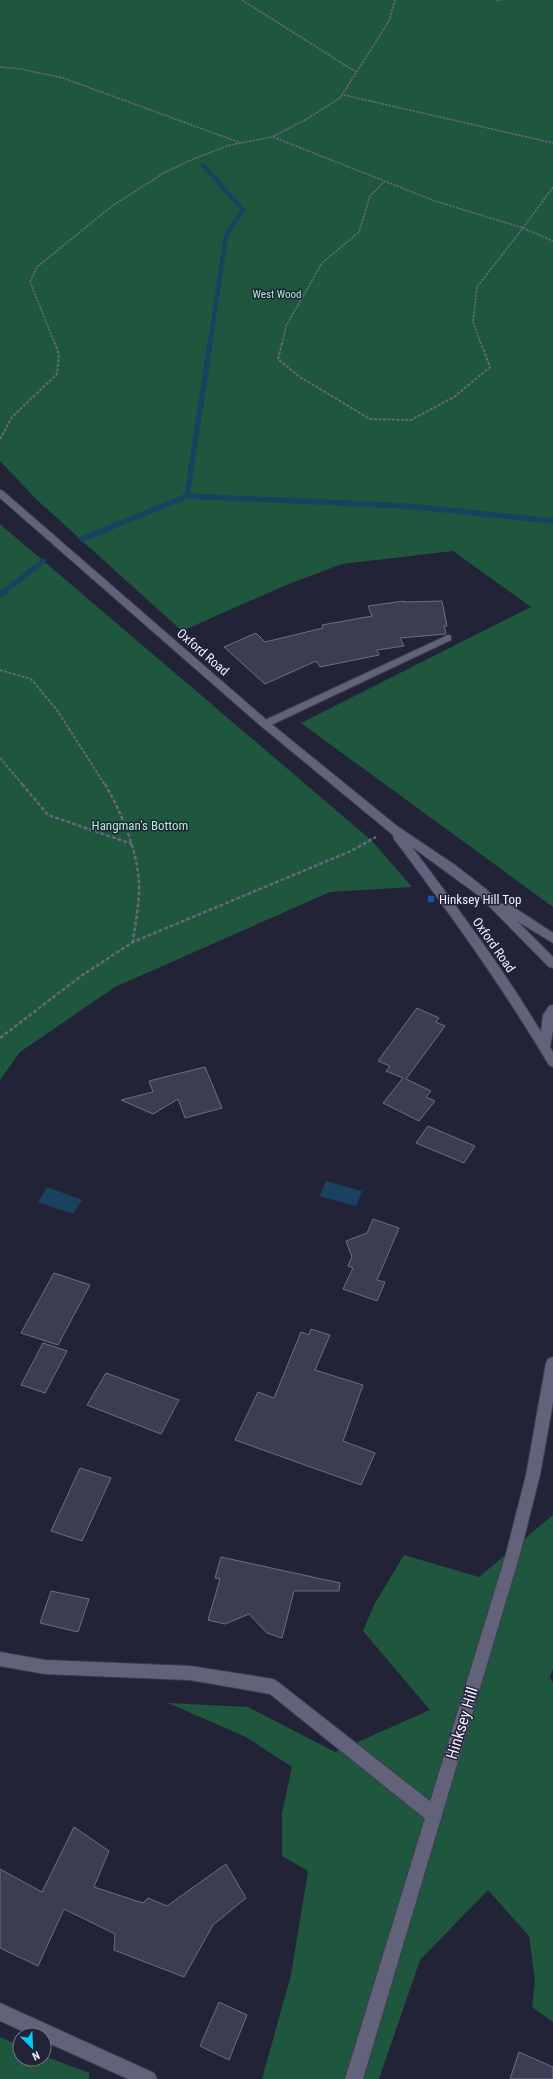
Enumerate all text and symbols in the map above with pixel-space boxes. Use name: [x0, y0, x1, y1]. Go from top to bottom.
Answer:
park label: West Wood: [253, 288, 301, 301]
street label: Oxford Road: [174, 625, 232, 679]
park label: Hangman's Bottom: [92, 818, 188, 833]
place label: Hinksey Hill Top: [439, 892, 521, 907]
marker: Hinksey Hill Top: [426, 894, 436, 904]
street label: Oxford Road: [470, 915, 518, 975]
street label: Hinksey Hill: [442, 1685, 482, 1761]
north arrow: [12, 2027, 52, 2067]
text: N: [30, 2048, 42, 2063]

